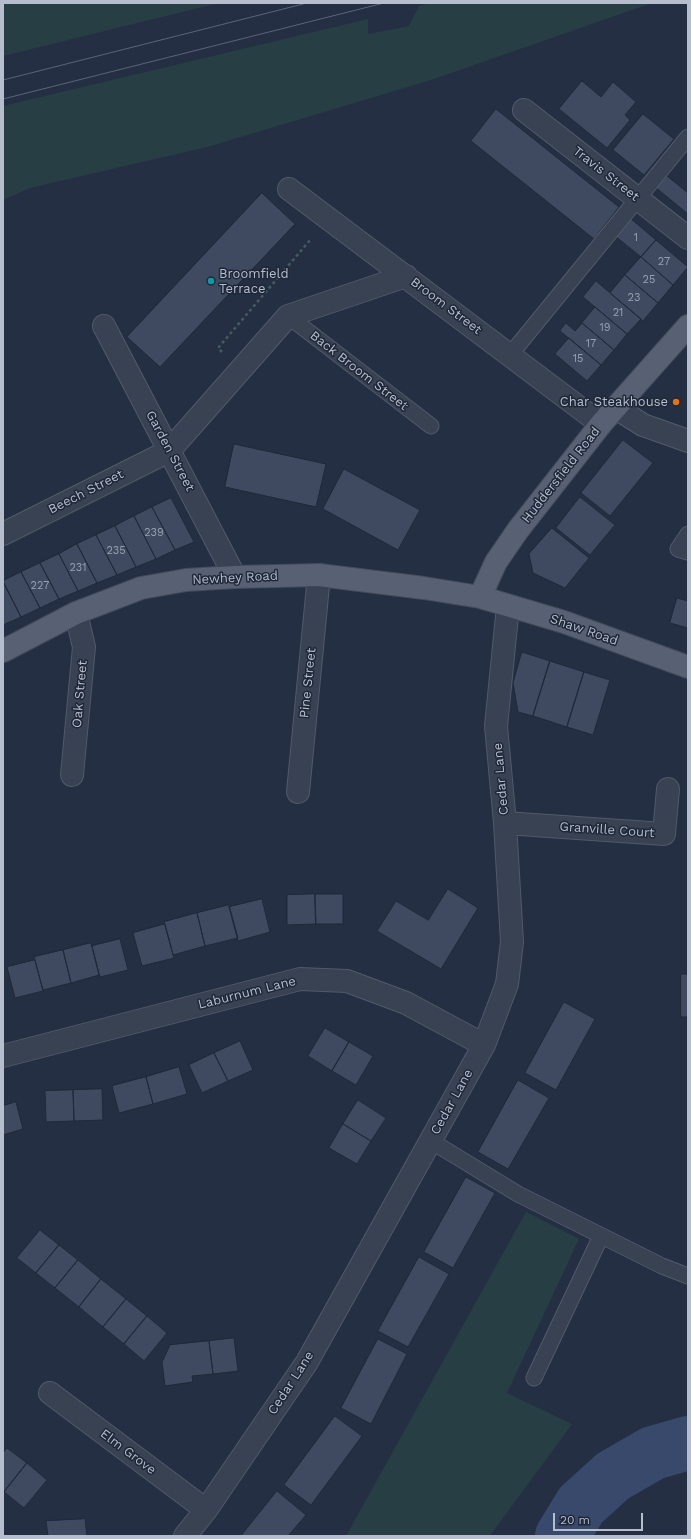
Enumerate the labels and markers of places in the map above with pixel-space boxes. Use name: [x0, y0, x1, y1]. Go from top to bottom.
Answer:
place label: Broomfield Terrace: [219, 266, 289, 297]
marker: Broomfield Terrace: [206, 276, 216, 286]
place label: Char Steakhouse: [560, 394, 668, 410]
marker: Char Steakhouse: [671, 397, 681, 407]

